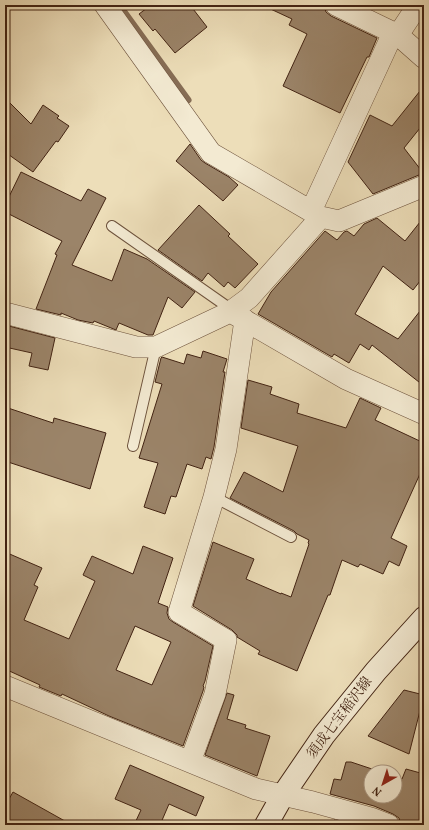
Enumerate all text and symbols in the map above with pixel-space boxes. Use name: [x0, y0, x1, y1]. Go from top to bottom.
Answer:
street label: 須成七宝稲沢線: [303, 673, 377, 763]
north arrow: [363, 764, 403, 804]
text: N: [370, 782, 385, 799]

